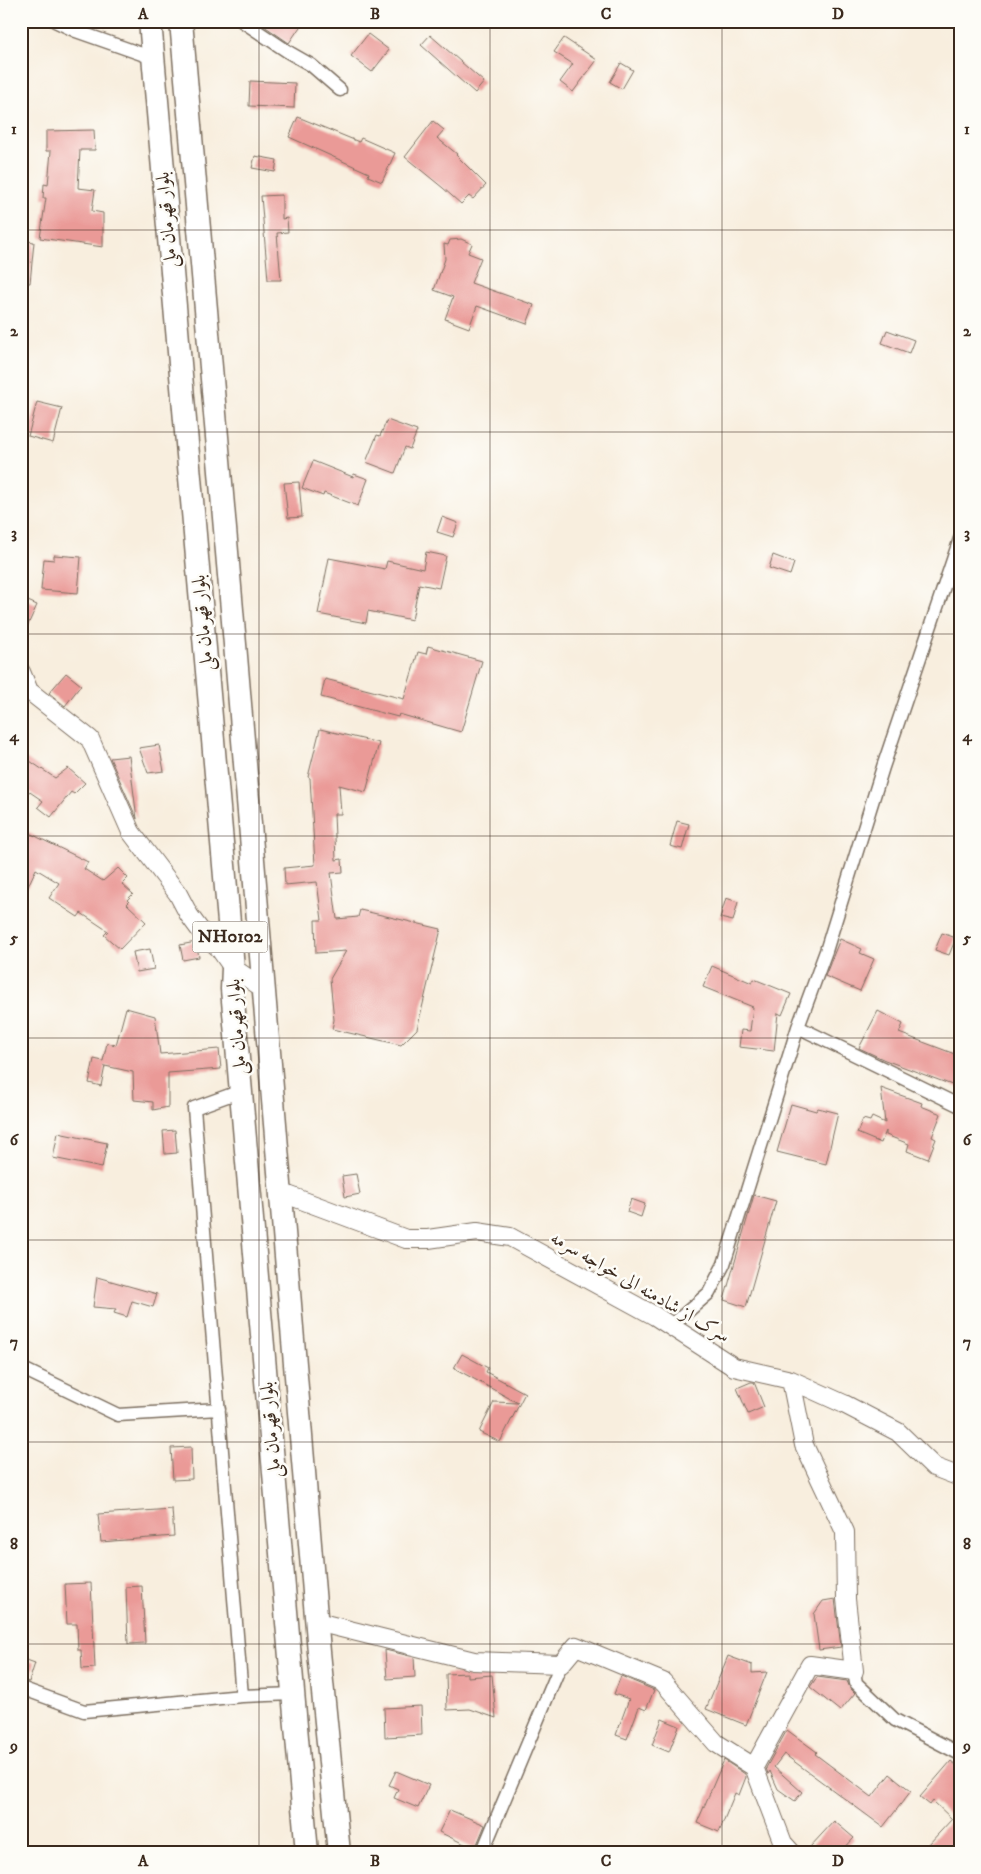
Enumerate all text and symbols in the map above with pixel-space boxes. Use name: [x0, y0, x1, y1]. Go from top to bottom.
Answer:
text: A: [137, 4, 149, 24]
text: B: [370, 4, 380, 24]
text: C: [601, 4, 611, 24]
text: D: [832, 4, 844, 24]
text: 1: [11, 119, 17, 139]
text: 1: [964, 119, 970, 139]
street label: بلوار قهرمان ملی: [151, 171, 185, 269]
text: 2: [10, 321, 19, 341]
text: 2: [963, 321, 972, 341]
text: 3: [11, 523, 17, 543]
text: 3: [964, 523, 970, 543]
street label: بلوار قهرمان ملی: [187, 574, 221, 672]
text: 4: [8, 726, 19, 746]
text: 4: [961, 726, 972, 746]
road number: NH0102: [192, 922, 268, 952]
text: 5: [9, 928, 18, 948]
text: 5: [962, 928, 971, 948]
street label: بلوار قهرمان ملی: [222, 978, 254, 1076]
text: 6: [10, 1130, 20, 1150]
text: 6: [963, 1130, 973, 1150]
street label: سرک از شادمنه الی خواجه سرمه: [546, 1226, 734, 1348]
text: 7: [10, 1332, 18, 1352]
text: 7: [963, 1332, 971, 1352]
street label: بلوار قهرمان ملی: [255, 1381, 289, 1479]
text: 8: [10, 1534, 18, 1554]
text: 8: [963, 1534, 971, 1554]
text: 9: [9, 1736, 18, 1756]
text: 9: [962, 1736, 971, 1756]
text: A: [137, 1851, 149, 1871]
text: B: [370, 1851, 380, 1871]
text: C: [601, 1851, 611, 1871]
text: D: [832, 1851, 844, 1871]

